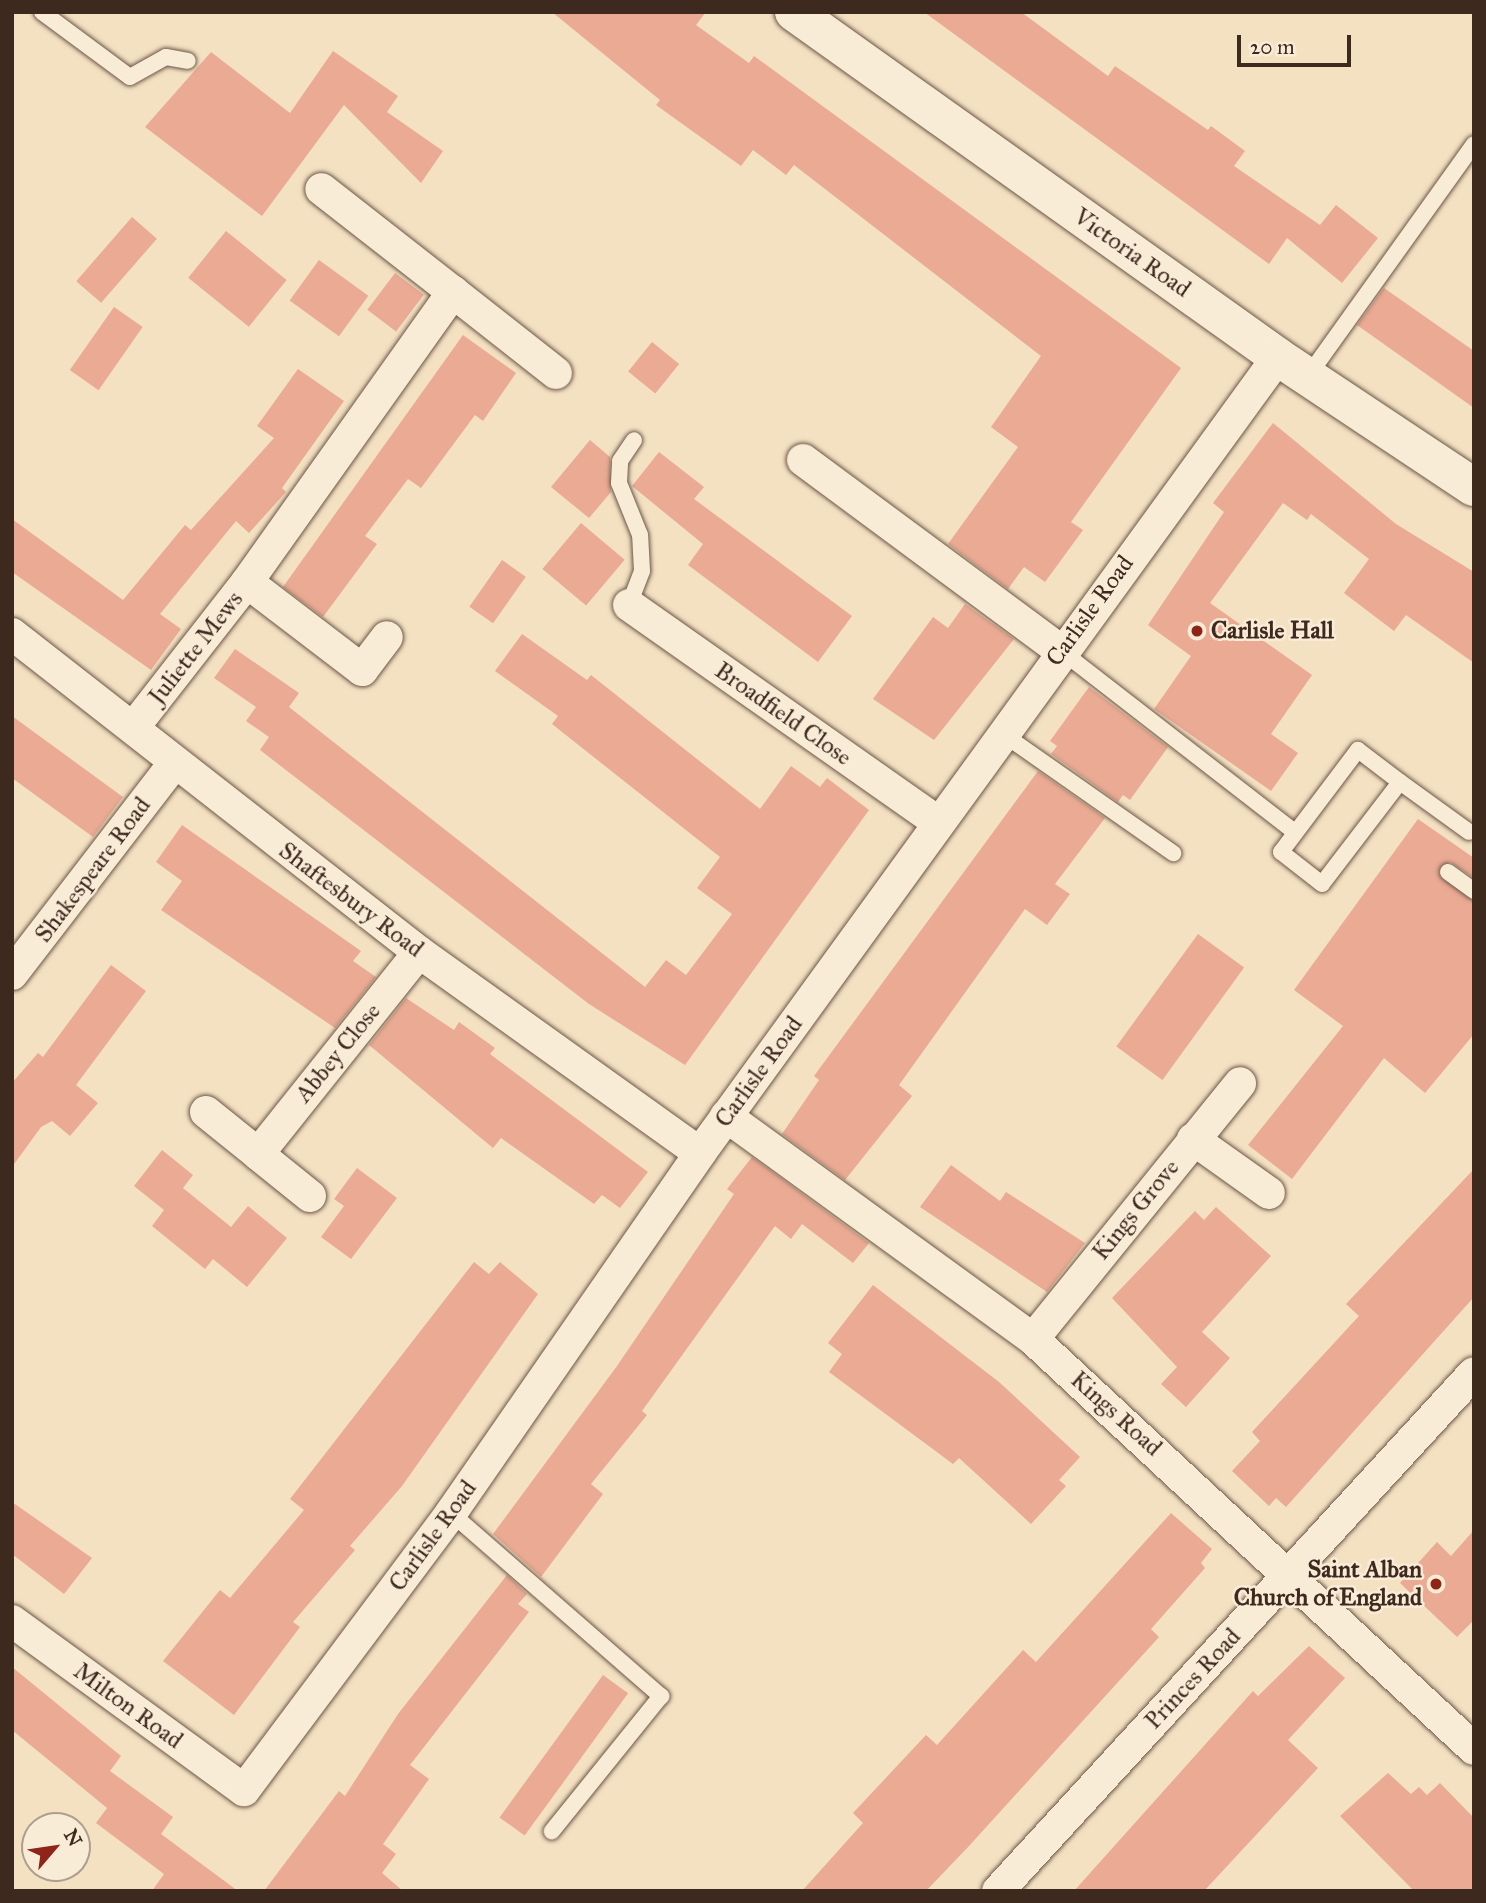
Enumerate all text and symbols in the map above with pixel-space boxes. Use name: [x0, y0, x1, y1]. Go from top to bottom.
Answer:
scale bar: [1241, 21, 1355, 65]
text: 20 m: [1250, 34, 1295, 60]
street label: Victoria Road: [1068, 202, 1196, 304]
street label: Carlisle Road: [1040, 550, 1140, 672]
street label: Juliette Mews: [143, 586, 249, 710]
place label: Carlisle Hall: [1211, 617, 1334, 645]
marker: Carlisle Hall: [1189, 623, 1205, 639]
street label: Broadfield Close: [709, 656, 857, 772]
street label: Shakespeare Road: [29, 792, 157, 948]
street label: Shaftesbury Road: [273, 836, 429, 964]
street label: Abbey Close: [289, 998, 387, 1108]
street label: Carlisle Road: [709, 1011, 809, 1133]
street label: Kings Grove: [1087, 1154, 1185, 1266]
street label: Kings Road: [1064, 1366, 1168, 1462]
street label: Carlisle Road: [383, 1475, 483, 1597]
place label: Saint Alban Church of England: [1234, 1556, 1422, 1612]
marker: Saint Alban Church of England: [1428, 1576, 1444, 1592]
street label: Princes Road: [1139, 1623, 1247, 1735]
street label: Milton Road: [68, 1657, 188, 1755]
north arrow: [21, 1812, 91, 1882]
text: N: [59, 1825, 87, 1850]

